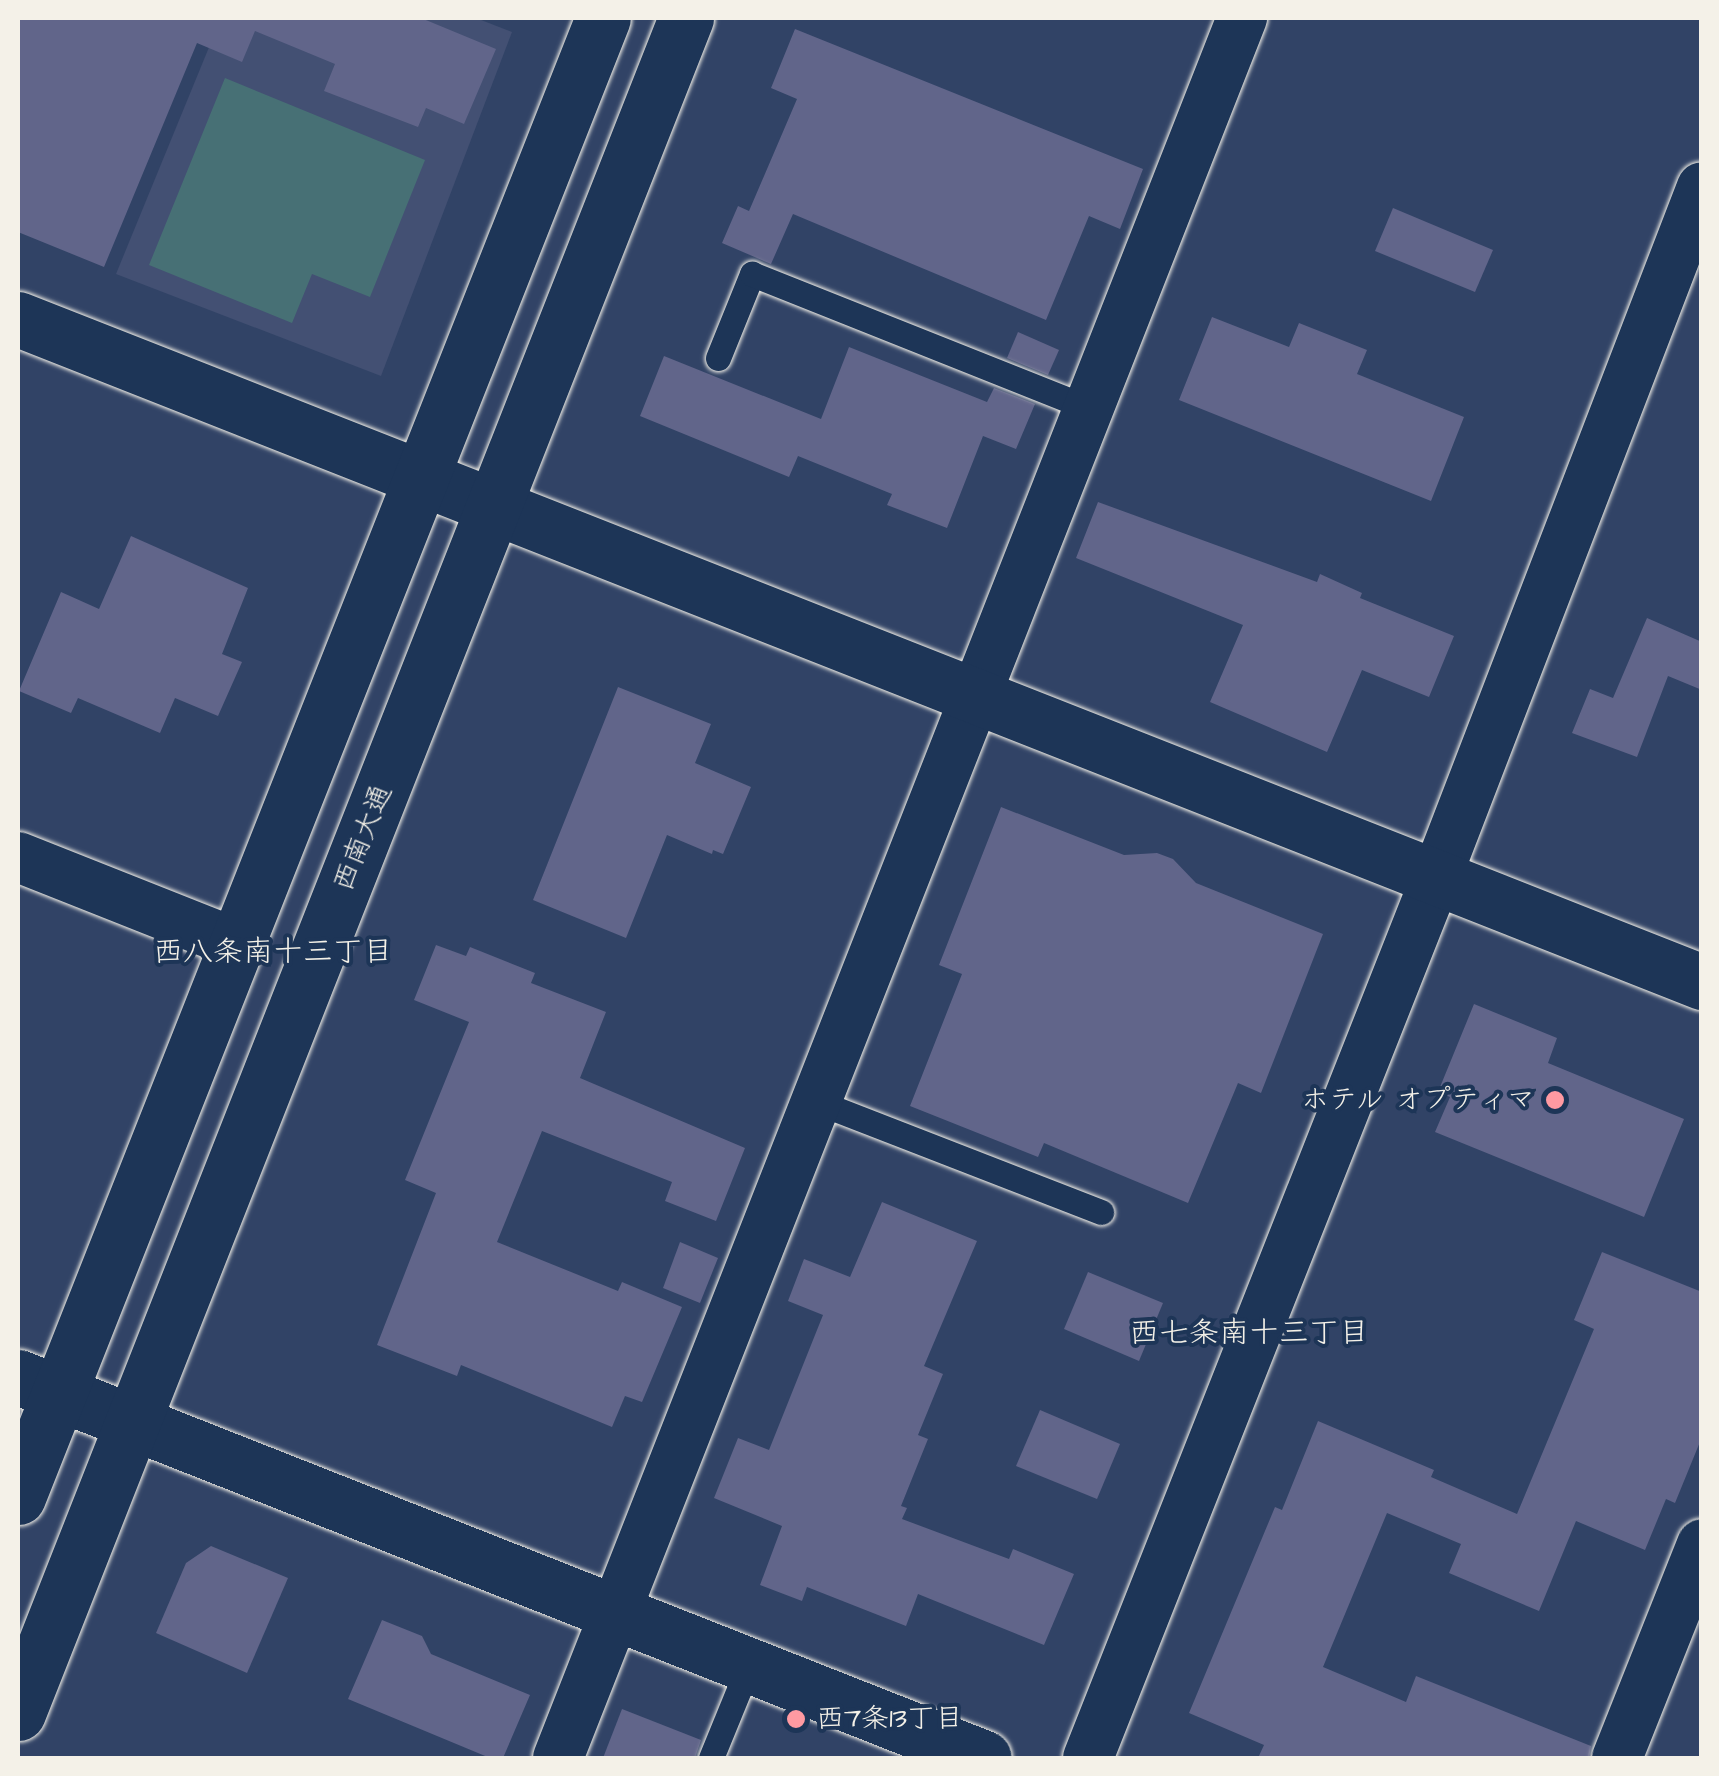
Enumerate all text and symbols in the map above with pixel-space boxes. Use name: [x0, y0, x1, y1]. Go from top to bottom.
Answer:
street label: 西南大通: [326, 780, 400, 896]
district label: 西八条南十三丁目: [153, 934, 393, 970]
place label: ホテル オプティマ: [1300, 1083, 1535, 1117]
marker: ホテル オプティマ: [1544, 1089, 1566, 1111]
district label: 西七条南十三丁目: [1129, 1315, 1369, 1351]
place label: 西7条13丁目: [816, 1702, 963, 1736]
marker: 西7条13丁目: [785, 1708, 807, 1730]

